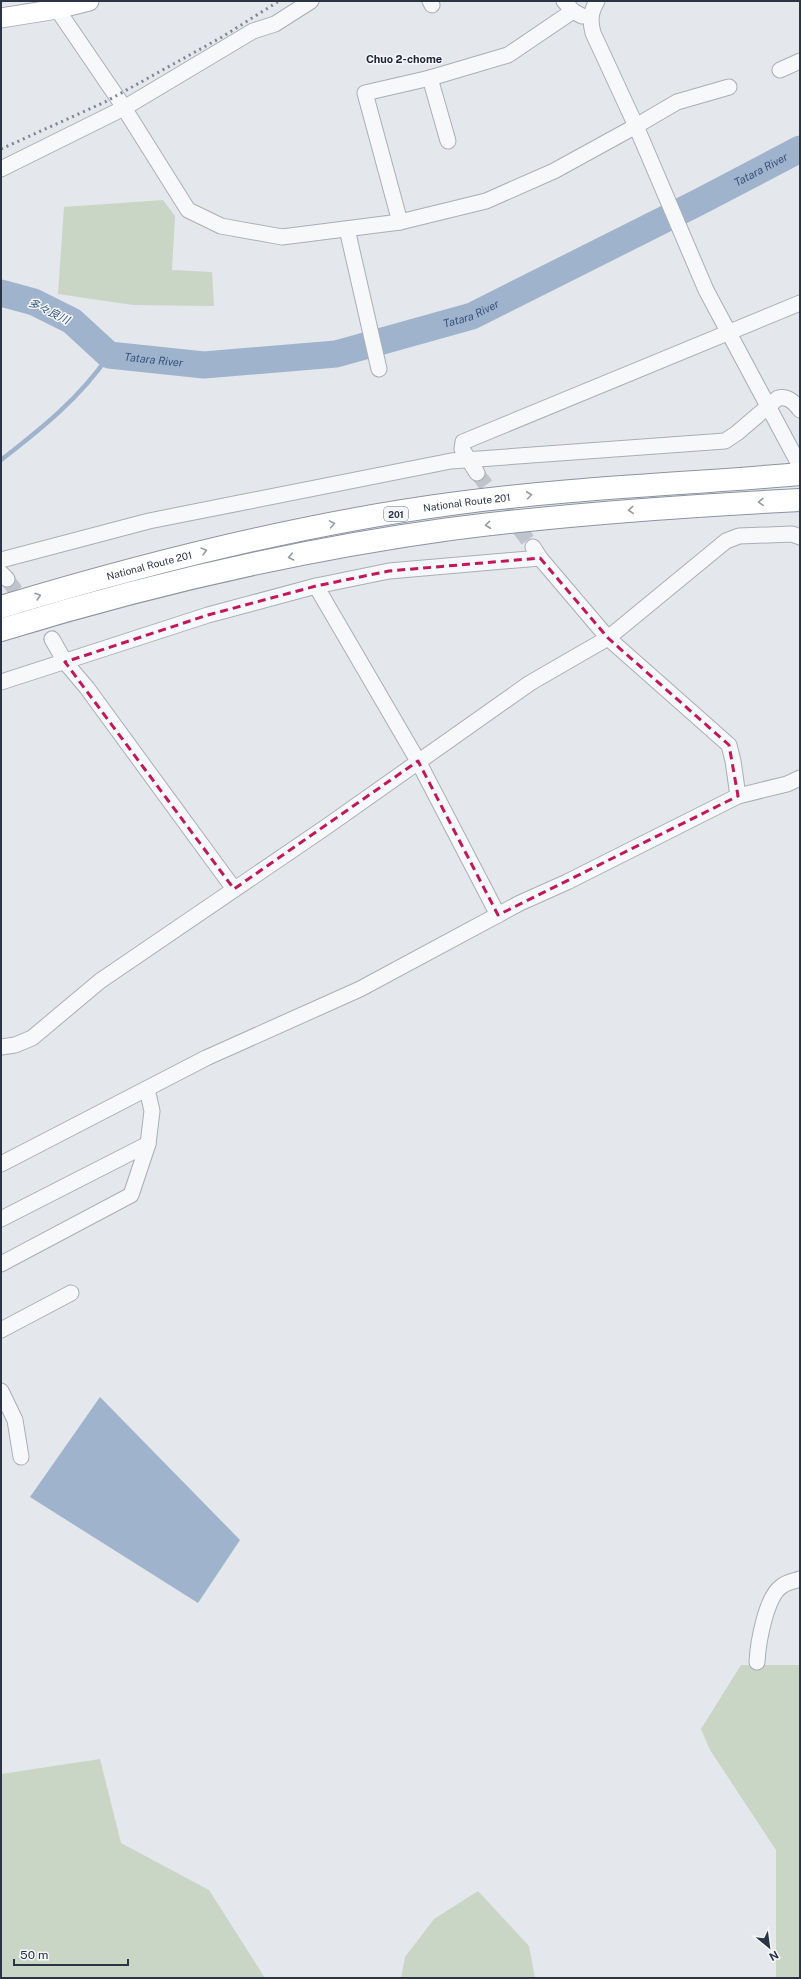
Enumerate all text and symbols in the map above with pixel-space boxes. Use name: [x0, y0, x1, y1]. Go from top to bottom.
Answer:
district label: Chuo 2-chome: [366, 53, 442, 65]
water label: Tatara River: [732, 150, 790, 189]
water label: 多々良川: [27, 296, 72, 326]
water label: Tatara River: [442, 297, 502, 330]
water label: Tatara River: [124, 351, 185, 369]
street label: National Route 201: [422, 491, 511, 514]
one-way arrow: [526, 491, 532, 500]
one-way arrow: [758, 497, 764, 506]
one-way arrow: [628, 506, 634, 515]
road number: 201: [384, 507, 408, 521]
one-way arrow: [485, 520, 491, 529]
one-way arrow: [328, 521, 335, 529]
one-way arrow: [201, 547, 208, 556]
street label: National Route 201: [105, 548, 193, 582]
one-way arrow: [288, 552, 294, 560]
one-way arrow: [35, 592, 42, 601]
north arrow: [749, 1927, 789, 1967]
scale bar: [14, 1941, 128, 1967]
text: 50 m: [20, 1948, 48, 1962]
text: N: [767, 1948, 781, 1963]

